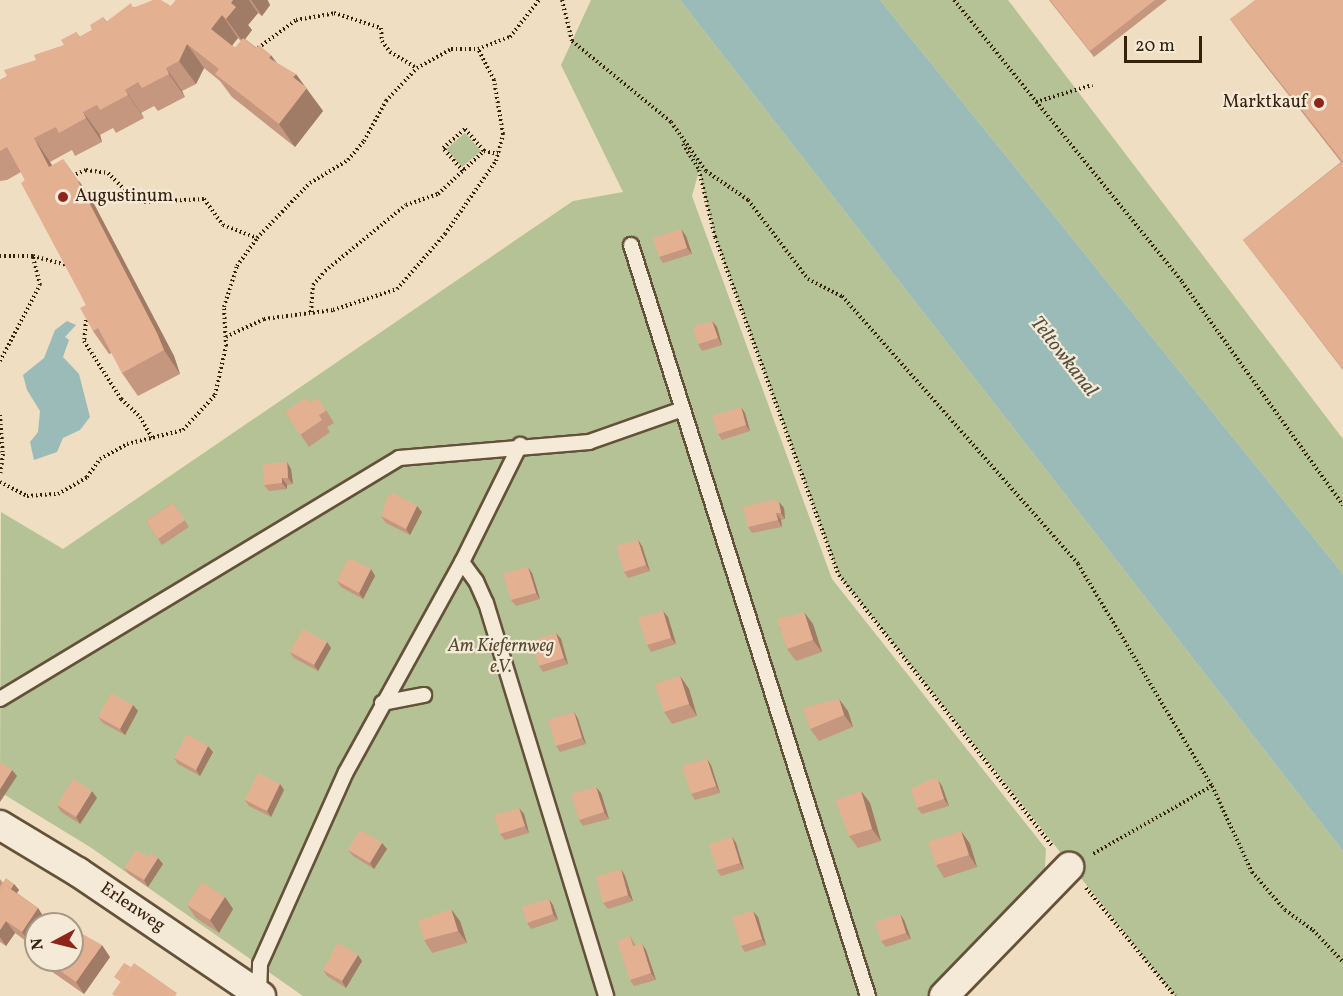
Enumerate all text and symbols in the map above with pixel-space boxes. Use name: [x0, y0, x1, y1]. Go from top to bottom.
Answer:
scale bar: [1127, 24, 1205, 62]
text: 20 m: [1135, 34, 1175, 59]
place label: Marktkauf: [1223, 92, 1307, 114]
marker: Marktkauf: [1312, 96, 1326, 110]
place label: Augustinum: [75, 186, 173, 208]
marker: Augustinum: [56, 190, 70, 204]
water label: Teltowkanal: [1024, 312, 1102, 402]
park label: Am Kiefernweg e.V.: [448, 637, 554, 680]
street label: Erlenweg: [95, 878, 169, 938]
north arrow: [24, 912, 84, 972]
text: N: [26, 937, 50, 951]

